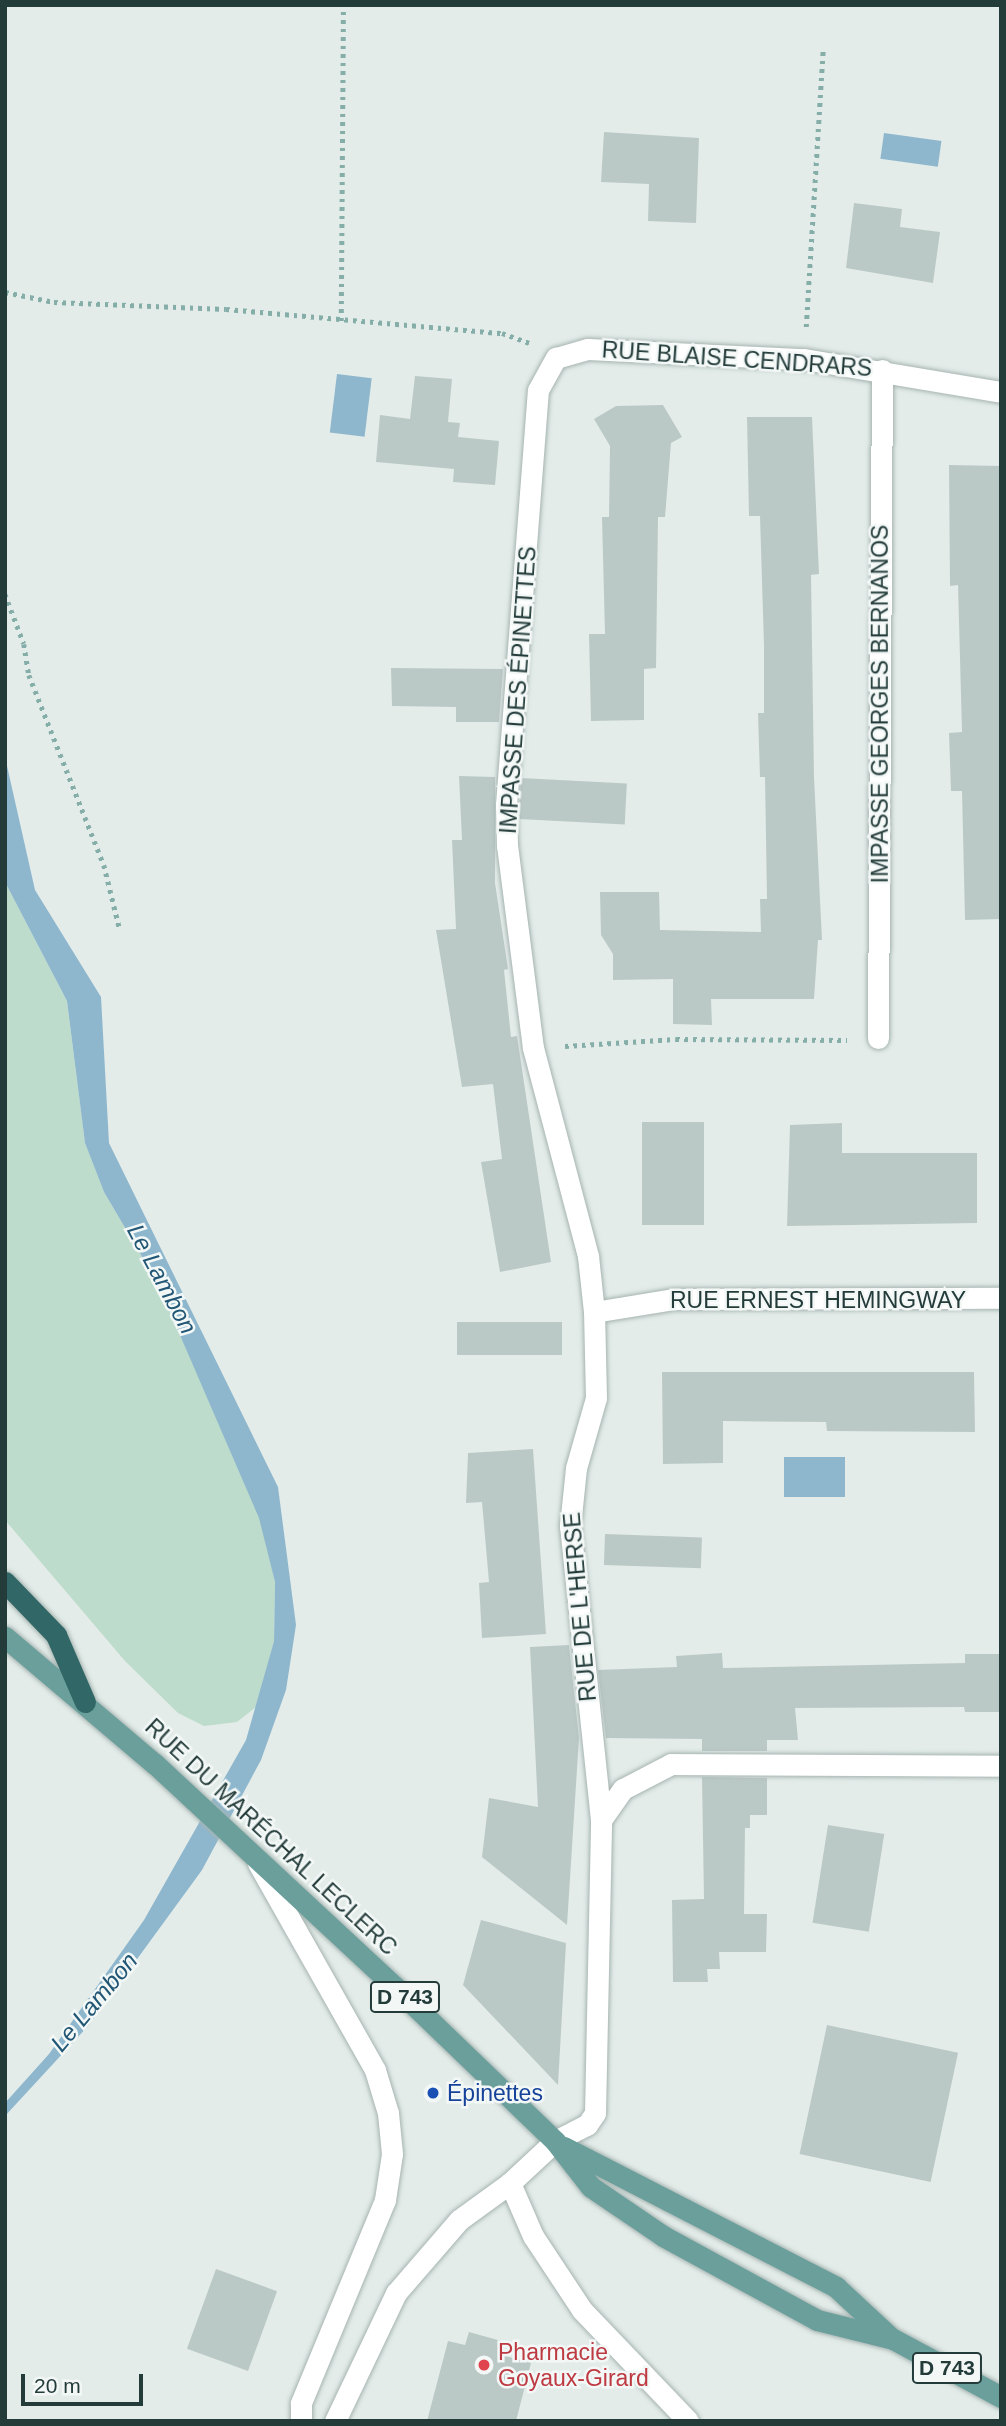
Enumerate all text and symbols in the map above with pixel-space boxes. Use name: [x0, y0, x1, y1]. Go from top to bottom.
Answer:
street label: RUE BLAISE CENDRARS: [601, 336, 873, 382]
street label: IMPASSE GEORGES BERNANOS: [866, 525, 894, 883]
street label: IMPASSE DES ÉPINETTES: [494, 545, 542, 835]
water label: Le Lambon: [121, 1219, 203, 1339]
street label: RUE ERNEST HEMINGWAY: [670, 1286, 966, 1314]
street label: RUE DE L'HERSE: [558, 1511, 602, 1703]
street label: RUE DU MARÉCHAL LECLERC: [139, 1713, 403, 1961]
water label: Le Lambon: [44, 1947, 144, 2057]
road number: D 743: [368, 1980, 442, 2014]
place label: Épinettes: [447, 2079, 543, 2107]
marker: Épinettes: [425, 2085, 441, 2101]
place label: Pharmacie Goyaux-Girard: [498, 2338, 649, 2392]
road number: D 743: [910, 2350, 984, 2386]
marker: Pharmacie Goyaux-Girard: [476, 2357, 492, 2373]
scale bar: [24, 2360, 147, 2404]
text: 20 m: [34, 2374, 81, 2397]

